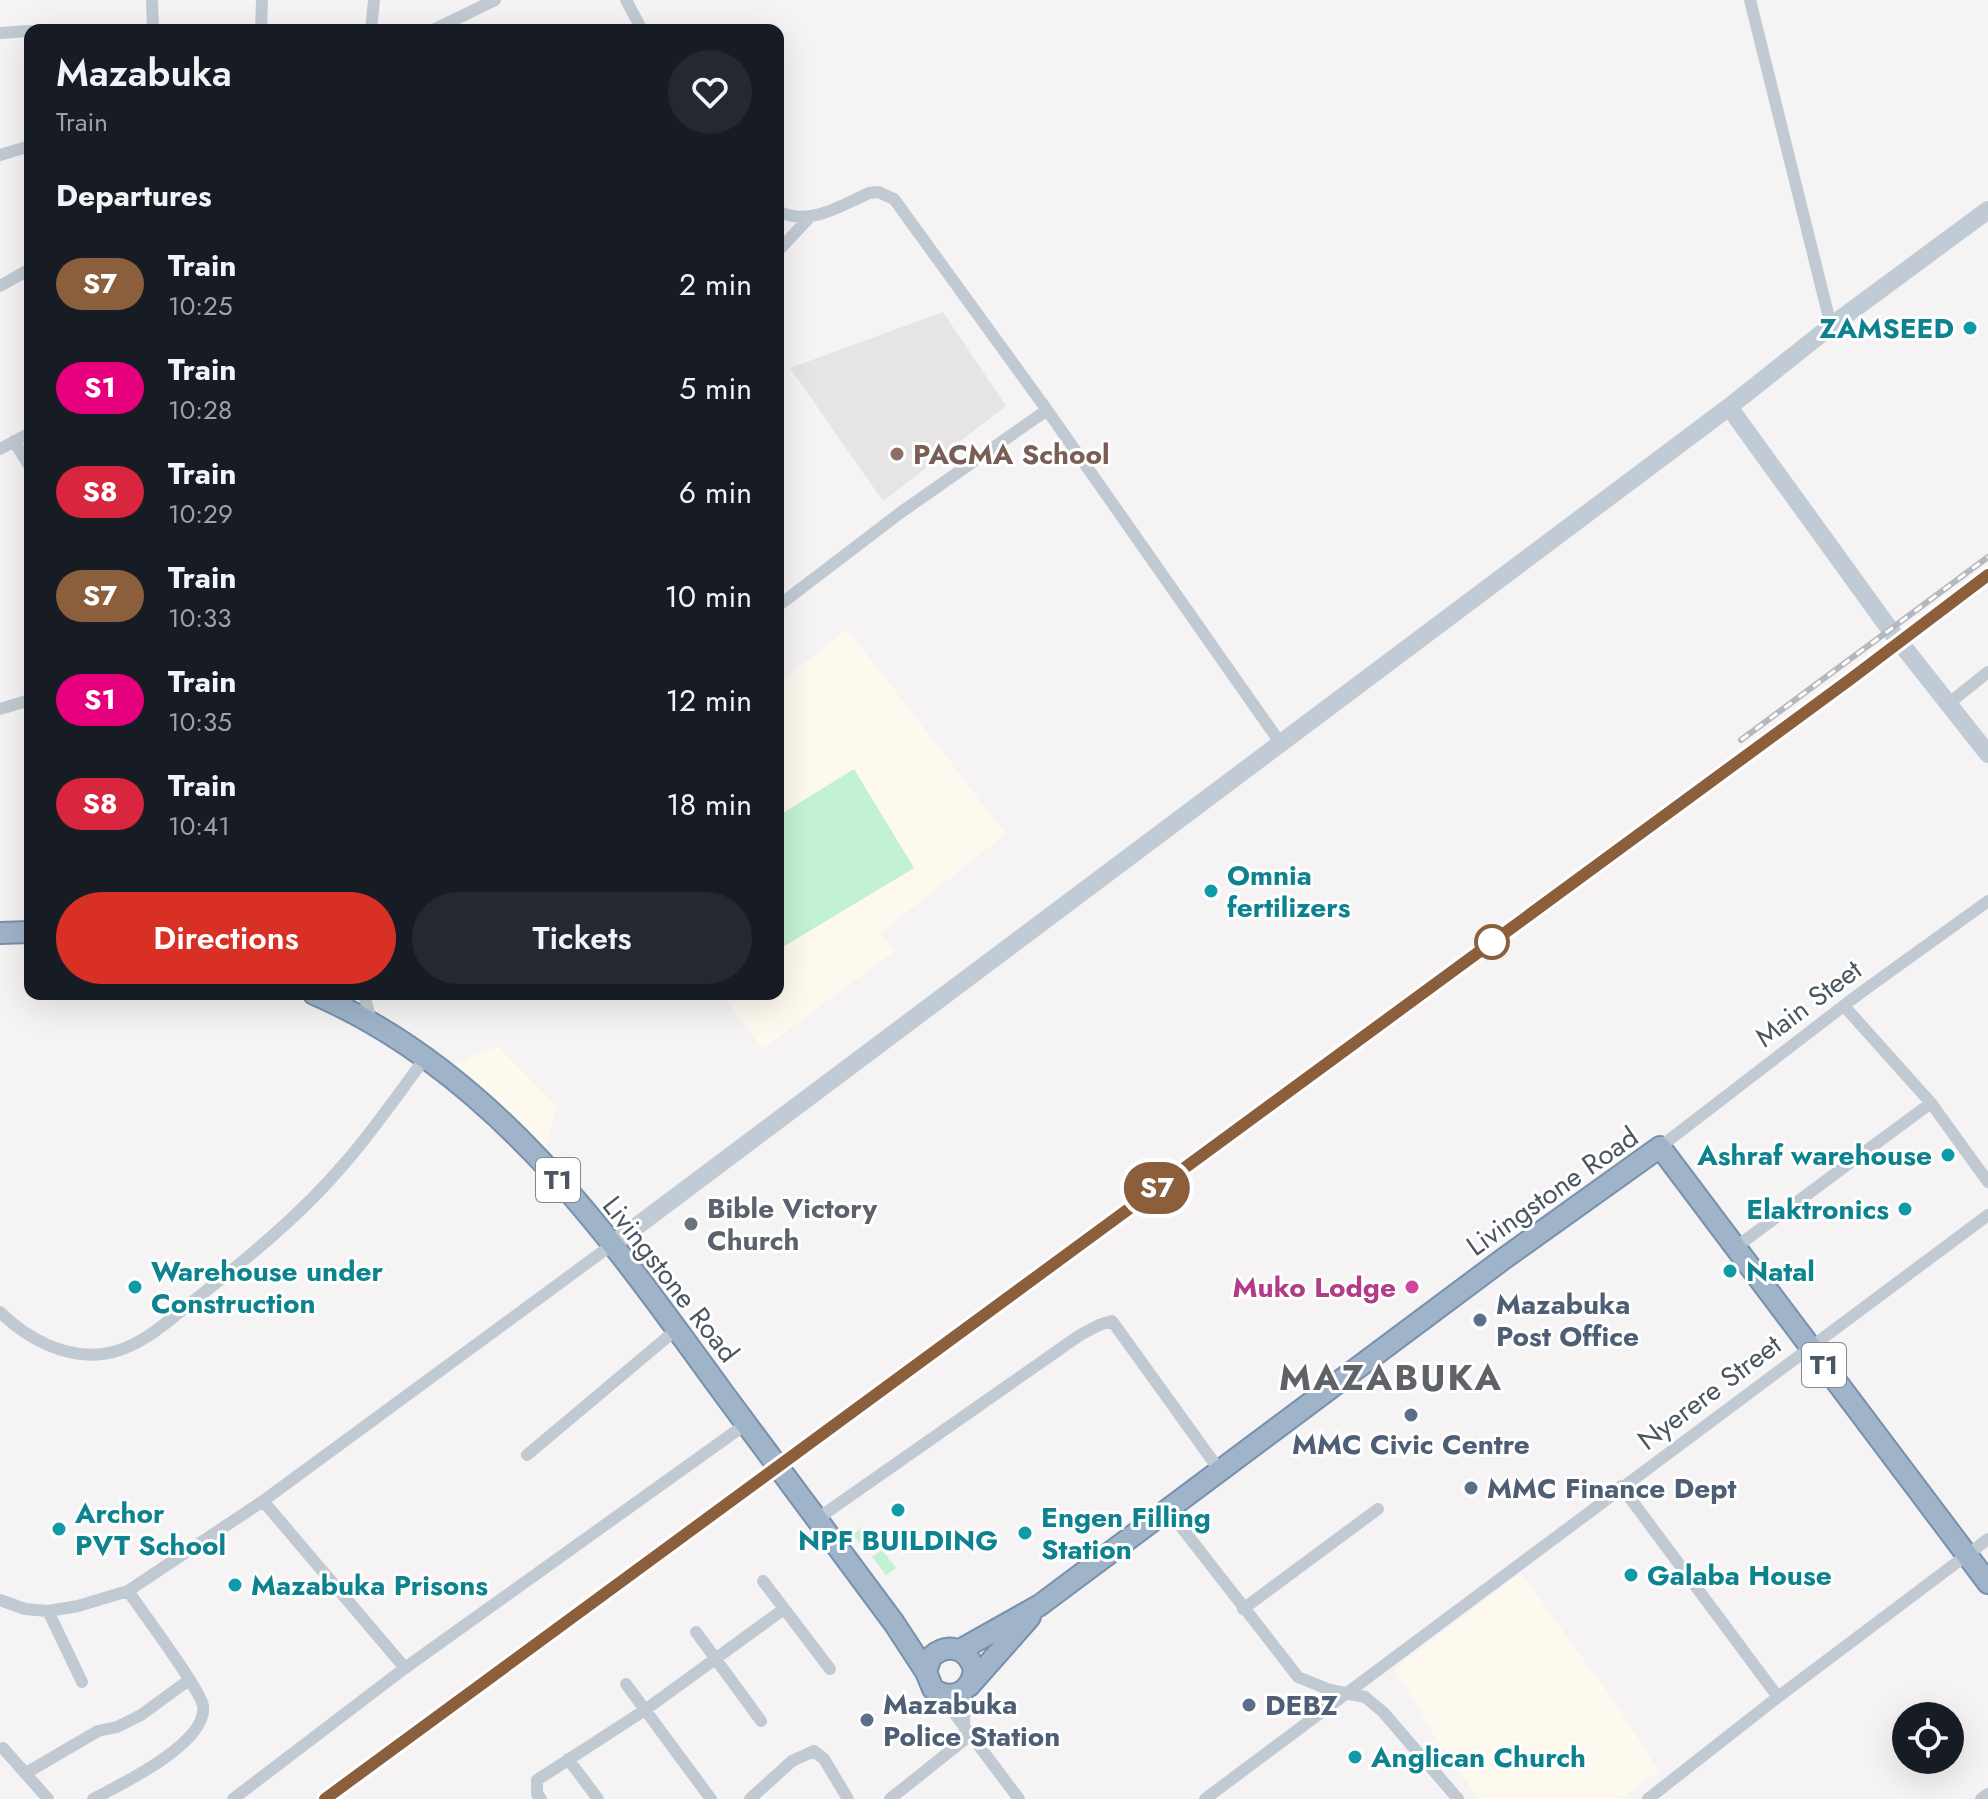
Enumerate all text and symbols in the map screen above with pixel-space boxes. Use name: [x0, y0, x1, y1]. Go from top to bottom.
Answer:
text: Mazabuka: [56, 45, 232, 100]
button: heart: [668, 50, 752, 134]
text: Train: [56, 103, 108, 141]
text: Departures: [56, 174, 212, 217]
text: Train: [168, 244, 236, 287]
text: S7: [83, 263, 117, 304]
text: 2 min: [679, 263, 752, 306]
text: 10:25: [168, 287, 233, 325]
place label: ZAMSEED: [1819, 308, 1954, 349]
marker: ZAMSEED: [1961, 319, 1979, 337]
text: Train: [168, 348, 236, 391]
text: S1: [84, 367, 116, 408]
text: 5 min: [679, 367, 752, 410]
text: 10:28: [168, 391, 232, 429]
place label: PACMA School: [913, 434, 1110, 475]
marker: PACMA School: [888, 445, 906, 463]
text: Train: [168, 452, 236, 495]
text: S8: [82, 471, 118, 512]
text: 6 min: [679, 471, 752, 514]
text: 10:29: [168, 495, 233, 533]
text: Train: [168, 556, 236, 599]
text: S7: [83, 575, 117, 616]
text: 10 min: [665, 575, 752, 618]
text: 10:33: [168, 599, 232, 637]
text: Train: [168, 660, 236, 703]
text: S1: [84, 679, 116, 720]
text: 12 min: [665, 679, 752, 722]
text: 10:35: [168, 703, 232, 741]
text: Train: [168, 764, 236, 807]
text: S8: [82, 783, 118, 824]
text: 18 min: [666, 783, 752, 826]
text: 10:41: [168, 807, 230, 845]
place label: Omnia fertilizers: [1227, 855, 1351, 928]
marker: Omnia fertilizers: [1202, 882, 1220, 900]
button: Directions: [56, 892, 396, 984]
button: Tickets: [412, 892, 752, 984]
unlabelled marker: [1475, 925, 1509, 959]
street label: Main Steet: [1746, 950, 1870, 1057]
street label: Livingstone Road: [1458, 1117, 1647, 1266]
place label: Ashraf warehouse: [1696, 1135, 1932, 1176]
marker: Ashraf warehouse: [1939, 1146, 1957, 1164]
road number: T1: [536, 1158, 580, 1202]
line badge: S7: [1121, 1162, 1193, 1214]
text: S7: [1140, 1167, 1174, 1208]
street label: Livingstone Road: [592, 1187, 749, 1371]
place label: Bible Victory Church: [707, 1188, 878, 1261]
place label: Elaktronics: [1746, 1189, 1889, 1230]
marker: Elaktronics: [1896, 1200, 1914, 1218]
marker: Bible Victory Church: [682, 1215, 700, 1233]
place label: Warehouse under Construction: [151, 1251, 384, 1324]
place label: Natal: [1746, 1251, 1815, 1292]
marker: Natal: [1721, 1262, 1739, 1280]
place label: Muko Lodge: [1233, 1267, 1396, 1308]
marker: Warehouse under Construction: [126, 1278, 144, 1296]
marker: Muko Lodge: [1403, 1278, 1421, 1296]
place label: Mazabuka Post Office: [1496, 1284, 1639, 1357]
marker: Mazabuka Post Office: [1471, 1311, 1489, 1329]
street label: Nyerere Street: [1629, 1325, 1790, 1460]
road number: T1: [1802, 1343, 1846, 1387]
district label: MAZABUKA: [1279, 1351, 1503, 1403]
marker: MMC Civic Centre: [1402, 1406, 1420, 1424]
place label: MMC Civic Centre: [1292, 1424, 1530, 1465]
place label: MMC Finance Dept: [1487, 1468, 1737, 1509]
marker: MMC Finance Dept: [1462, 1479, 1480, 1497]
place label: Archor PVT School: [74, 1493, 226, 1566]
place label: Engen Filling Station: [1041, 1497, 1211, 1570]
marker: NPF BUILDING: [889, 1501, 907, 1519]
marker: Archor PVT School: [50, 1520, 68, 1538]
place label: NPF BUILDING: [798, 1520, 998, 1561]
marker: Engen Filling Station: [1016, 1524, 1034, 1542]
place label: Galaba House: [1647, 1555, 1832, 1596]
place label: Mazabuka Prisons: [251, 1565, 488, 1606]
marker: Galaba House: [1622, 1566, 1640, 1584]
marker: Mazabuka Prisons: [226, 1576, 244, 1594]
place label: Mazabuka Police Station: [883, 1684, 1060, 1757]
place label: DEBZ: [1265, 1685, 1338, 1726]
marker: DEBZ: [1240, 1696, 1258, 1714]
map controls: [1892, 1702, 1964, 1774]
button: locate: [1892, 1702, 1964, 1774]
marker: Mazabuka Police Station: [858, 1711, 876, 1729]
place label: Anglican Church: [1370, 1737, 1586, 1778]
marker: Anglican Church: [1346, 1748, 1364, 1766]

